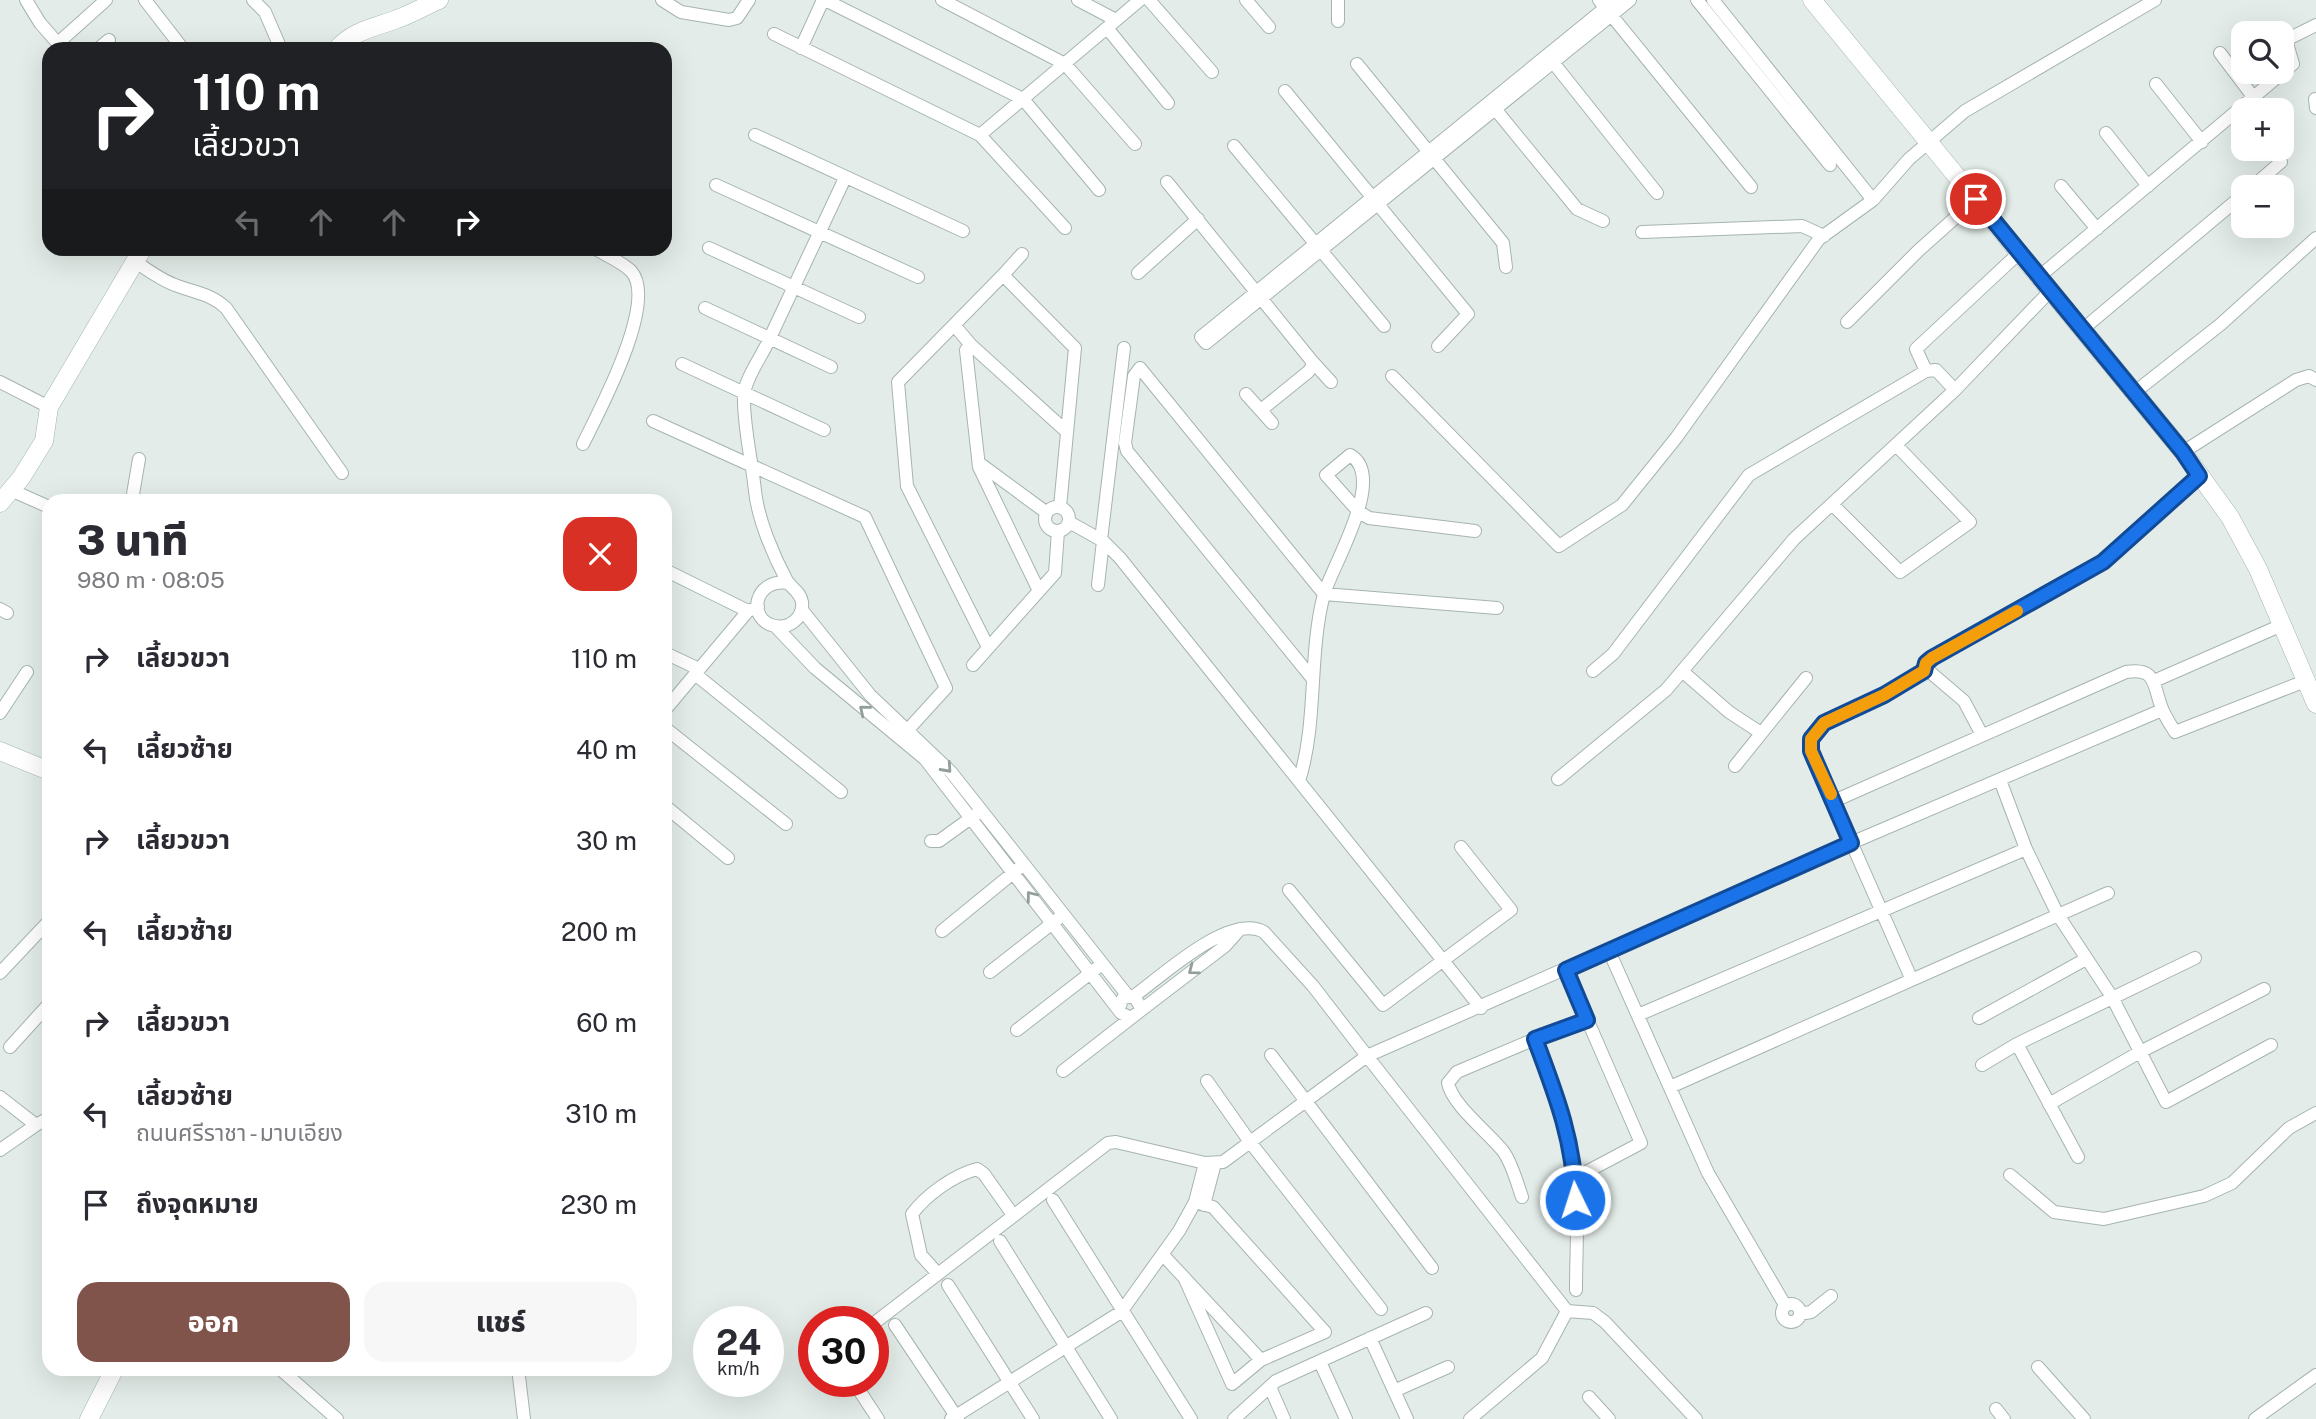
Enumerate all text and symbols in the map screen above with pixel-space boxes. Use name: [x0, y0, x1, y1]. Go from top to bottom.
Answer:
map controls: [2231, 21, 2294, 238]
button: search: [2231, 21, 2294, 84]
text: 110 m: [192, 63, 320, 121]
icon: right: [77, 70, 168, 161]
button: +: [2231, 98, 2294, 161]
text: เลี้ยวขวา: [192, 126, 300, 163]
pin: [1946, 169, 2006, 229]
button: −: [2231, 175, 2294, 238]
icon: arrive: [1957, 180, 1995, 218]
icon: left: [229, 203, 267, 241]
icon: ahead: [302, 203, 340, 241]
icon: ahead: [375, 203, 413, 241]
icon: right: [448, 203, 486, 241]
text: 3 นาที: [77, 515, 188, 564]
button: close: [563, 517, 637, 591]
text: 980 m · 08:05: [77, 566, 225, 593]
icon: right: [77, 640, 115, 678]
text: เลี้ยวขวา: [136, 642, 230, 673]
text: 110 m: [571, 643, 637, 674]
one-way arrow: [859, 706, 872, 718]
icon: left: [77, 731, 115, 769]
text: เลี้ยวซ้าย: [136, 733, 233, 764]
text: 40 m: [576, 734, 637, 765]
one-way arrow: [939, 760, 951, 773]
icon: right: [77, 822, 115, 860]
text: เลี้ยวขวา: [136, 824, 230, 855]
text: 30 m: [576, 825, 637, 856]
one-way arrow: [1027, 892, 1040, 904]
icon: left: [77, 913, 115, 951]
text: เลี้ยวซ้าย: [136, 915, 233, 946]
text: 200 m: [561, 916, 637, 947]
one-way arrow: [1188, 962, 1200, 975]
icon: right: [77, 1004, 115, 1042]
text: เลี้ยวขวา: [136, 1006, 230, 1037]
text: 60 m: [576, 1007, 637, 1038]
text: เลี้ยวซ้าย: [136, 1080, 233, 1111]
icon: left: [77, 1095, 115, 1133]
text: 310 m: [565, 1098, 637, 1129]
text: ถนนศรีราชา - มาบเอียง: [136, 1119, 343, 1146]
position arrow: [1538, 1163, 1612, 1237]
icon: arrive: [77, 1186, 115, 1224]
text: ถึงจุดหมาย: [136, 1188, 259, 1219]
text: 230 m: [561, 1189, 637, 1220]
button: ออก: [77, 1282, 350, 1362]
button: แชร์: [364, 1282, 637, 1362]
speed limit sign: 30: [798, 1306, 889, 1397]
text: 24: [716, 1322, 761, 1363]
text: km/h: [717, 1358, 760, 1379]

